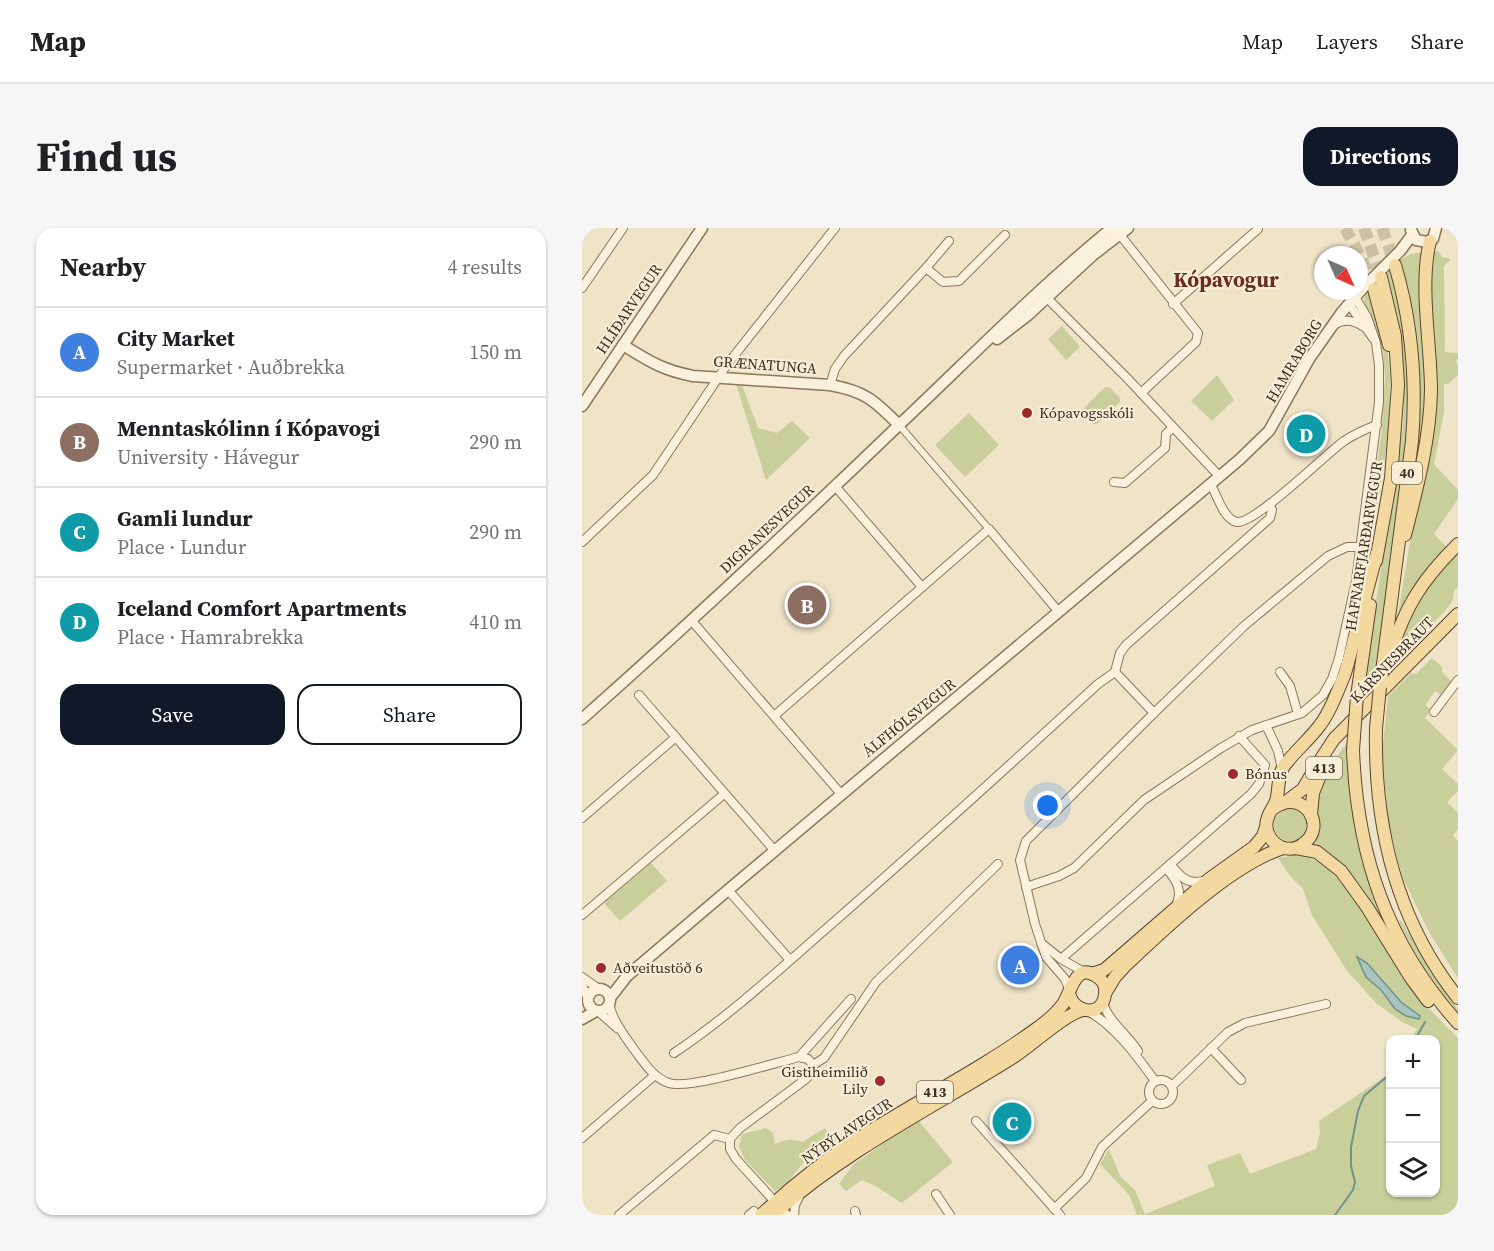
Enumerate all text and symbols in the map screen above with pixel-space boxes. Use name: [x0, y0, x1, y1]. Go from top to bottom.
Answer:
text: Map: [30, 22, 86, 60]
text: Map: [1242, 27, 1283, 56]
text: Layers: [1316, 27, 1378, 56]
text: Share: [1411, 27, 1464, 56]
text: Find us: [36, 127, 177, 185]
button: Directions: [1303, 127, 1458, 186]
north arrow: [1314, 246, 1368, 300]
text: Nearby: [60, 249, 146, 285]
text: 4 results: [447, 253, 522, 281]
street label: HLÍÐARVEGUR: [591, 260, 666, 358]
district label: Kópavogur: [1173, 265, 1279, 294]
street label: HAMRABORG: [1260, 315, 1327, 406]
text: City Market: [117, 323, 235, 353]
text: A: [73, 338, 86, 366]
text: 150 m: [469, 338, 522, 366]
street label: GRÆNATUNGA: [713, 350, 818, 379]
text: Supermarket · Auðbrekka: [117, 353, 345, 381]
place label: Kópavogsskóli: [1039, 402, 1134, 423]
marker: Kópavogsskóli: [1020, 406, 1034, 420]
pin: D: [1286, 412, 1326, 456]
text: Menntaskólinn í Kópavogi: [117, 413, 380, 443]
text: B: [73, 428, 86, 456]
text: 290 m: [469, 428, 522, 456]
text: University · Hávegur: [117, 443, 299, 471]
street label: HAFNARFJARÐARVEGUR: [1340, 459, 1387, 632]
road number: 40: [1392, 462, 1422, 484]
street label: DIGRANESVEGUR: [715, 479, 819, 578]
text: Gamli lundur: [117, 503, 253, 533]
text: C: [73, 518, 86, 546]
text: 290 m: [469, 518, 522, 546]
text: Place · Lundur: [117, 533, 246, 561]
pin: B: [788, 582, 826, 628]
text: Iceland Comfort Apartments: [117, 593, 406, 623]
text: D: [72, 608, 87, 636]
text: 410 m: [469, 608, 522, 636]
street label: KÁRSNESBRAUT: [1345, 612, 1438, 707]
text: Place · Hamrabrekka: [117, 623, 304, 651]
street label: ÁLFHÓLSVEGUR: [858, 673, 960, 762]
button: Save: [60, 684, 285, 745]
button: Share: [297, 684, 522, 745]
road number: 413: [1306, 757, 1342, 779]
place label: Bónus: [1245, 763, 1287, 784]
marker: Bónus: [1226, 767, 1240, 781]
your location: [1033, 791, 1062, 820]
pin: A: [1000, 942, 1040, 988]
place label: Aðveitustöð 6: [613, 957, 703, 978]
marker: Aðveitustöð 6: [594, 961, 608, 975]
map controls: [1386, 1035, 1440, 1197]
button: +: [1386, 1035, 1440, 1089]
place label: Gistiheimilið Lily: [781, 1061, 868, 1099]
marker: Gistiheimilið Lily: [873, 1074, 887, 1088]
road number: 413: [917, 1081, 953, 1103]
button: −: [1386, 1089, 1440, 1143]
street label: NÝBÝLAVEGUR: [797, 1092, 896, 1169]
pin: C: [992, 1100, 1032, 1144]
button: layers: [1386, 1143, 1440, 1197]

